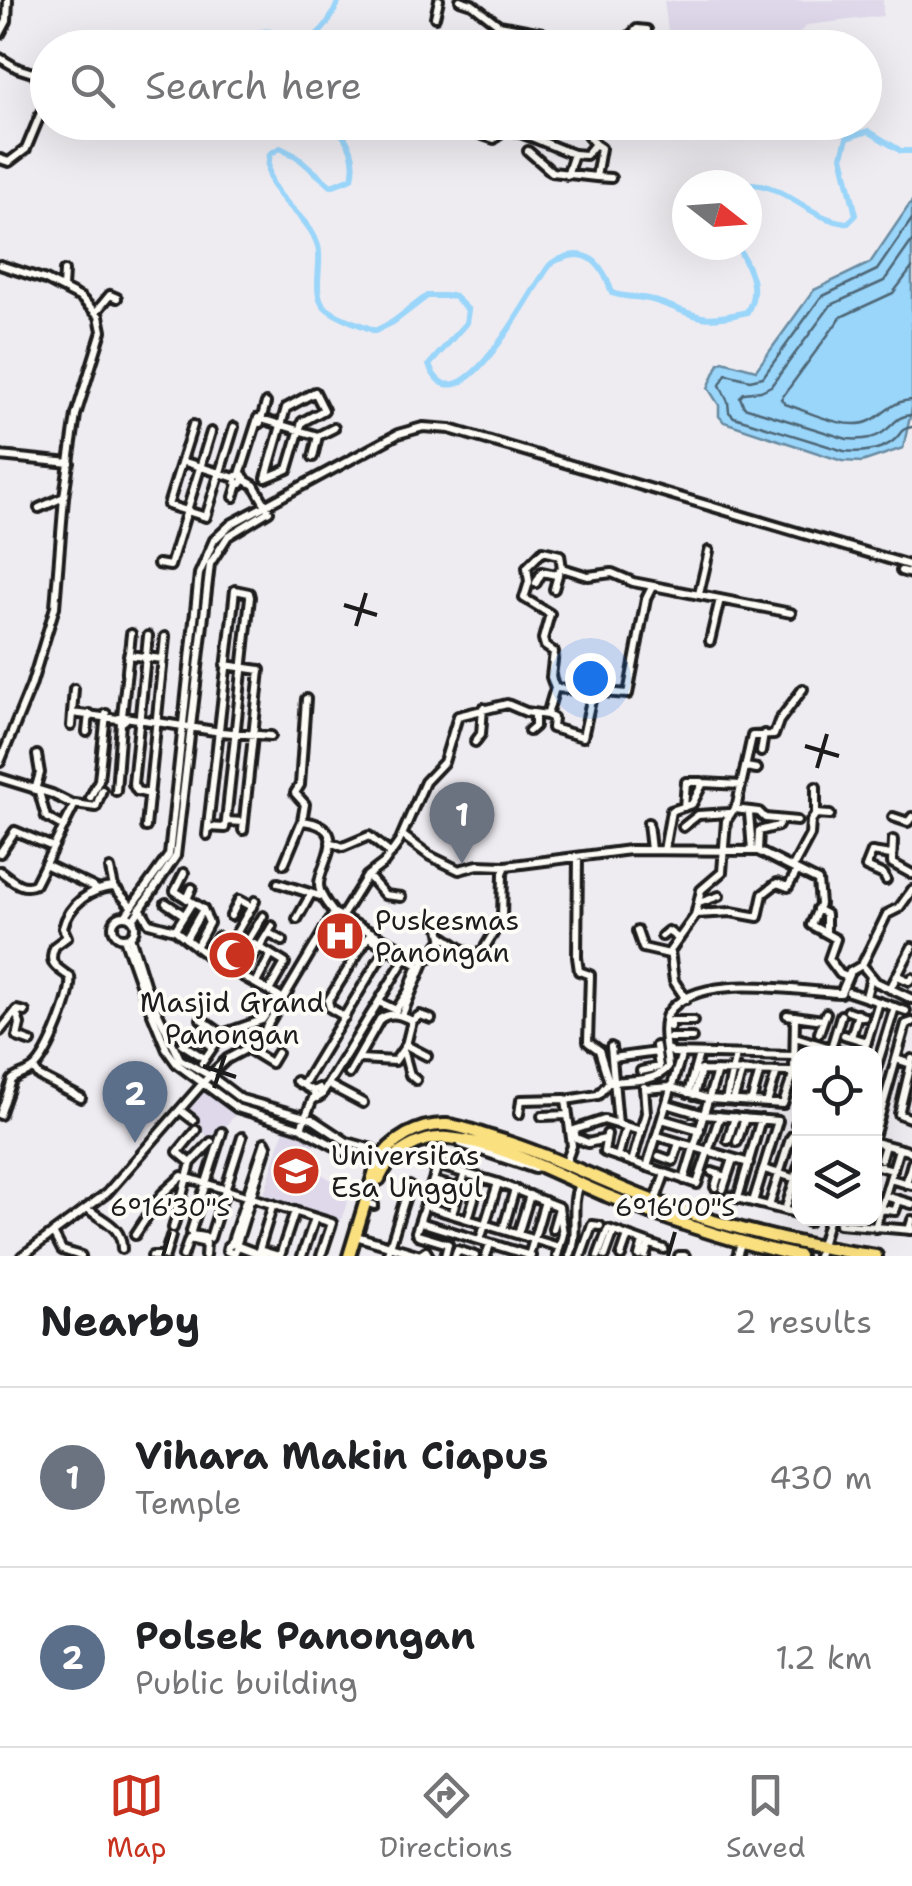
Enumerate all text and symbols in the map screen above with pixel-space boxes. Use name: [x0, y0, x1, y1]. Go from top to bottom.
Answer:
search box: [30, 30, 882, 140]
icon: search: [65, 58, 120, 113]
text: Search here: [145, 60, 362, 111]
north arrow: [672, 170, 762, 260]
your location: [565, 653, 616, 704]
pin: 1: [430, 782, 494, 864]
place label: Puskesmas Panongan: [375, 901, 519, 971]
hospital icon: Puskesmas Panongan: [314, 910, 366, 962]
mosque icon: Masjid Grand Panongan: [206, 929, 258, 981]
place label: Masjid Grand Panongan: [140, 983, 324, 1053]
map controls: [792, 1046, 882, 1226]
button: locate: [792, 1046, 882, 1136]
pin: 2: [102, 1060, 168, 1143]
place label: Universitas Esa Unggul: [331, 1136, 483, 1206]
button: layers: [792, 1136, 882, 1226]
school or university icon: Universitas Esa Unggul: [270, 1145, 322, 1197]
text: 6°16'30"S: [110, 1190, 230, 1224]
text: 6°16'00"S: [615, 1190, 735, 1224]
text: Nearby: [40, 1293, 200, 1349]
text: 2 results: [735, 1300, 872, 1343]
text: Vihara Makin Ciapus: [135, 1430, 548, 1481]
text: 1: [65, 1456, 80, 1499]
text: 430 m: [769, 1456, 872, 1499]
text: Temple: [135, 1481, 242, 1524]
text: Polsek Panongan: [135, 1610, 475, 1661]
text: 2: [61, 1636, 84, 1679]
text: 1.2 km: [775, 1636, 872, 1679]
text: Public building: [135, 1661, 358, 1704]
tab: Map: [107, 1768, 166, 1866]
tab: Directions: [379, 1768, 513, 1866]
tab: Saved: [726, 1768, 805, 1866]

